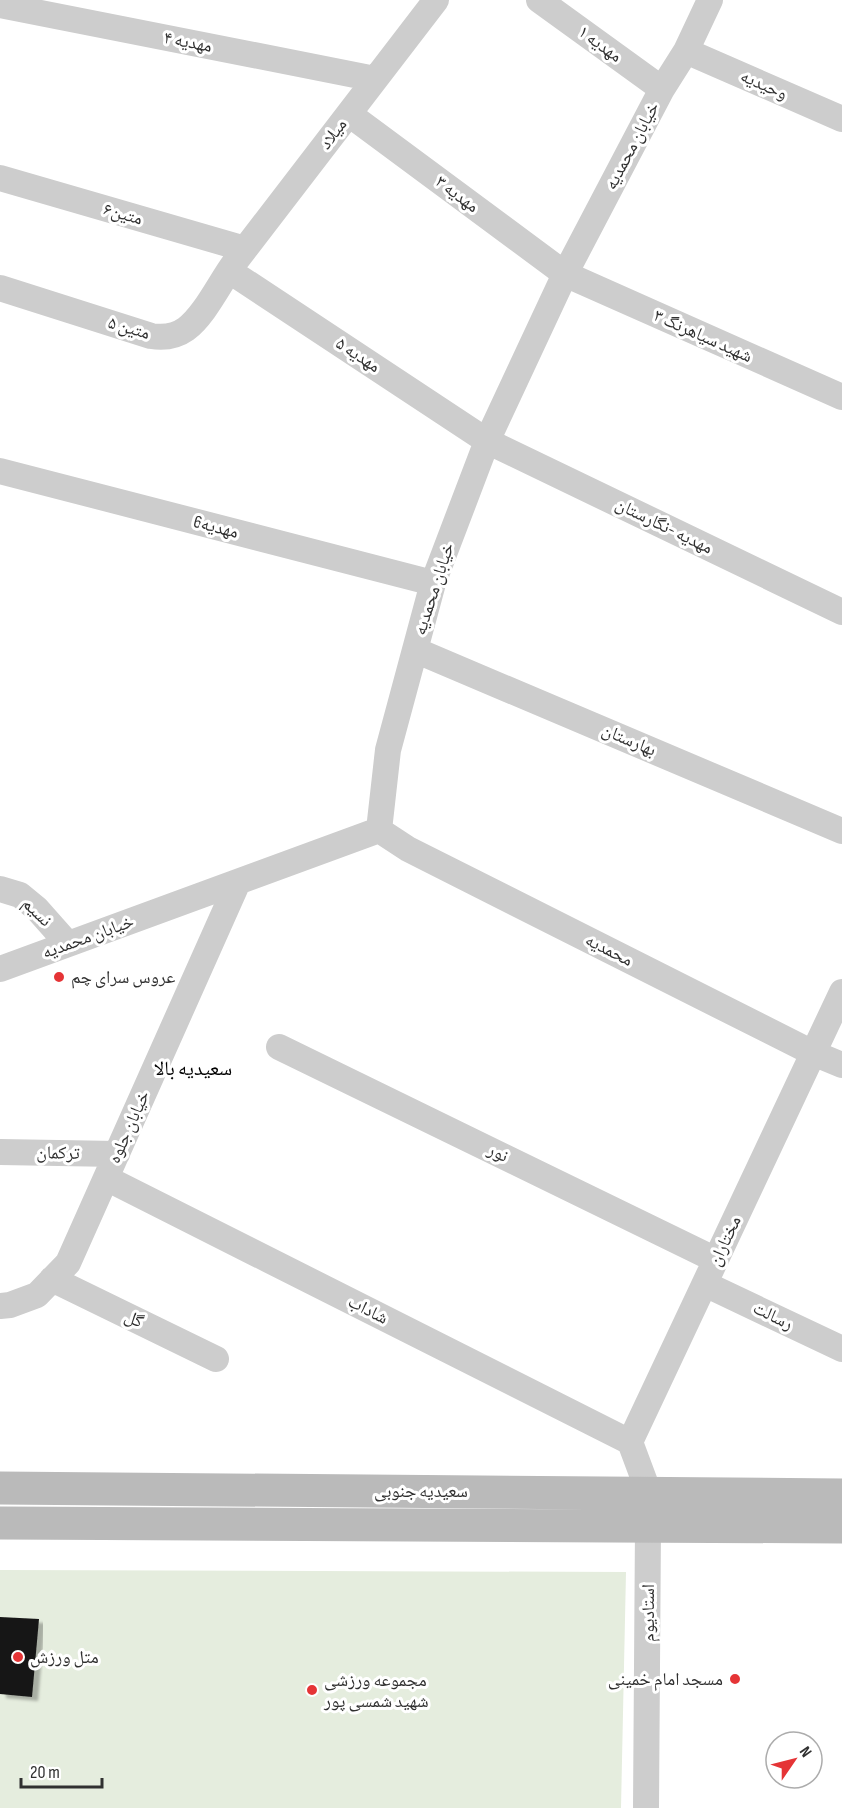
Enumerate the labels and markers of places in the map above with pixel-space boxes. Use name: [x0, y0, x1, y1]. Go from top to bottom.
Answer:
place label: عروس سرای چم: [71, 967, 175, 989]
marker: عروس سرای چم: [52, 970, 66, 984]
place label: متل ورزش: [30, 1647, 99, 1668]
marker: متل ورزش: [11, 1650, 25, 1664]
place label: مسجد امام خمینی: [608, 1669, 723, 1691]
place label: مجموعه ورزشی شهید شمسی پور: [323, 1670, 429, 1712]
marker: مسجد امام خمینی: [728, 1672, 742, 1686]
marker: مجموعه ورزشی شهید شمسی پور: [305, 1683, 319, 1697]

